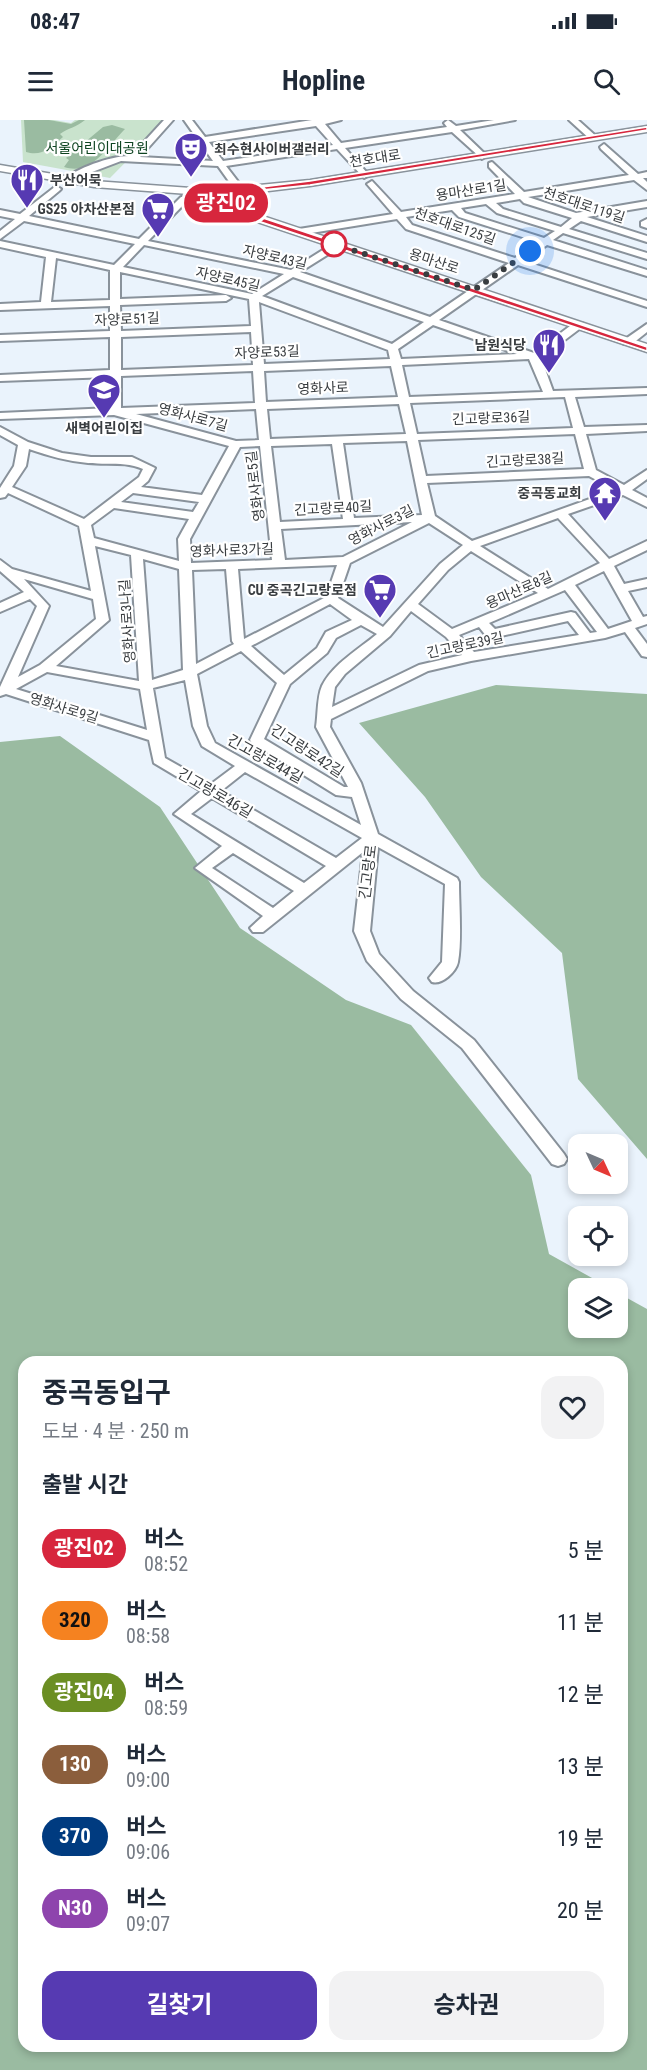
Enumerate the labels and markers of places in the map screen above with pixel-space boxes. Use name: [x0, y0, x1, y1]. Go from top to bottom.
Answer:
theatre icon: 최수현사이버갤러리: [173, 131, 209, 178]
place label: 최수현사이버갤러리: [214, 141, 330, 157]
restaurant icon: 부산어묵: [9, 162, 45, 209]
place label: 부산어묵: [50, 172, 102, 188]
supermarket icon: GS25 아차산본점: [140, 191, 176, 238]
place label: GS25 아차산본점: [37, 201, 135, 217]
unlabelled marker: [321, 231, 347, 257]
restaurant icon: 남원식당: [531, 327, 567, 374]
place label: 남원식당: [474, 337, 526, 353]
school or university icon: 새벽어린이집: [86, 372, 122, 419]
place label: 새벽어린이집: [65, 420, 143, 436]
temple icon: 중곡동교회: [587, 475, 623, 522]
place label: 중곡동교회: [518, 485, 582, 501]
supermarket icon: CU 중곡긴고랑로점: [362, 572, 398, 619]
place label: CU 중곡긴고랑로점: [248, 582, 357, 598]

